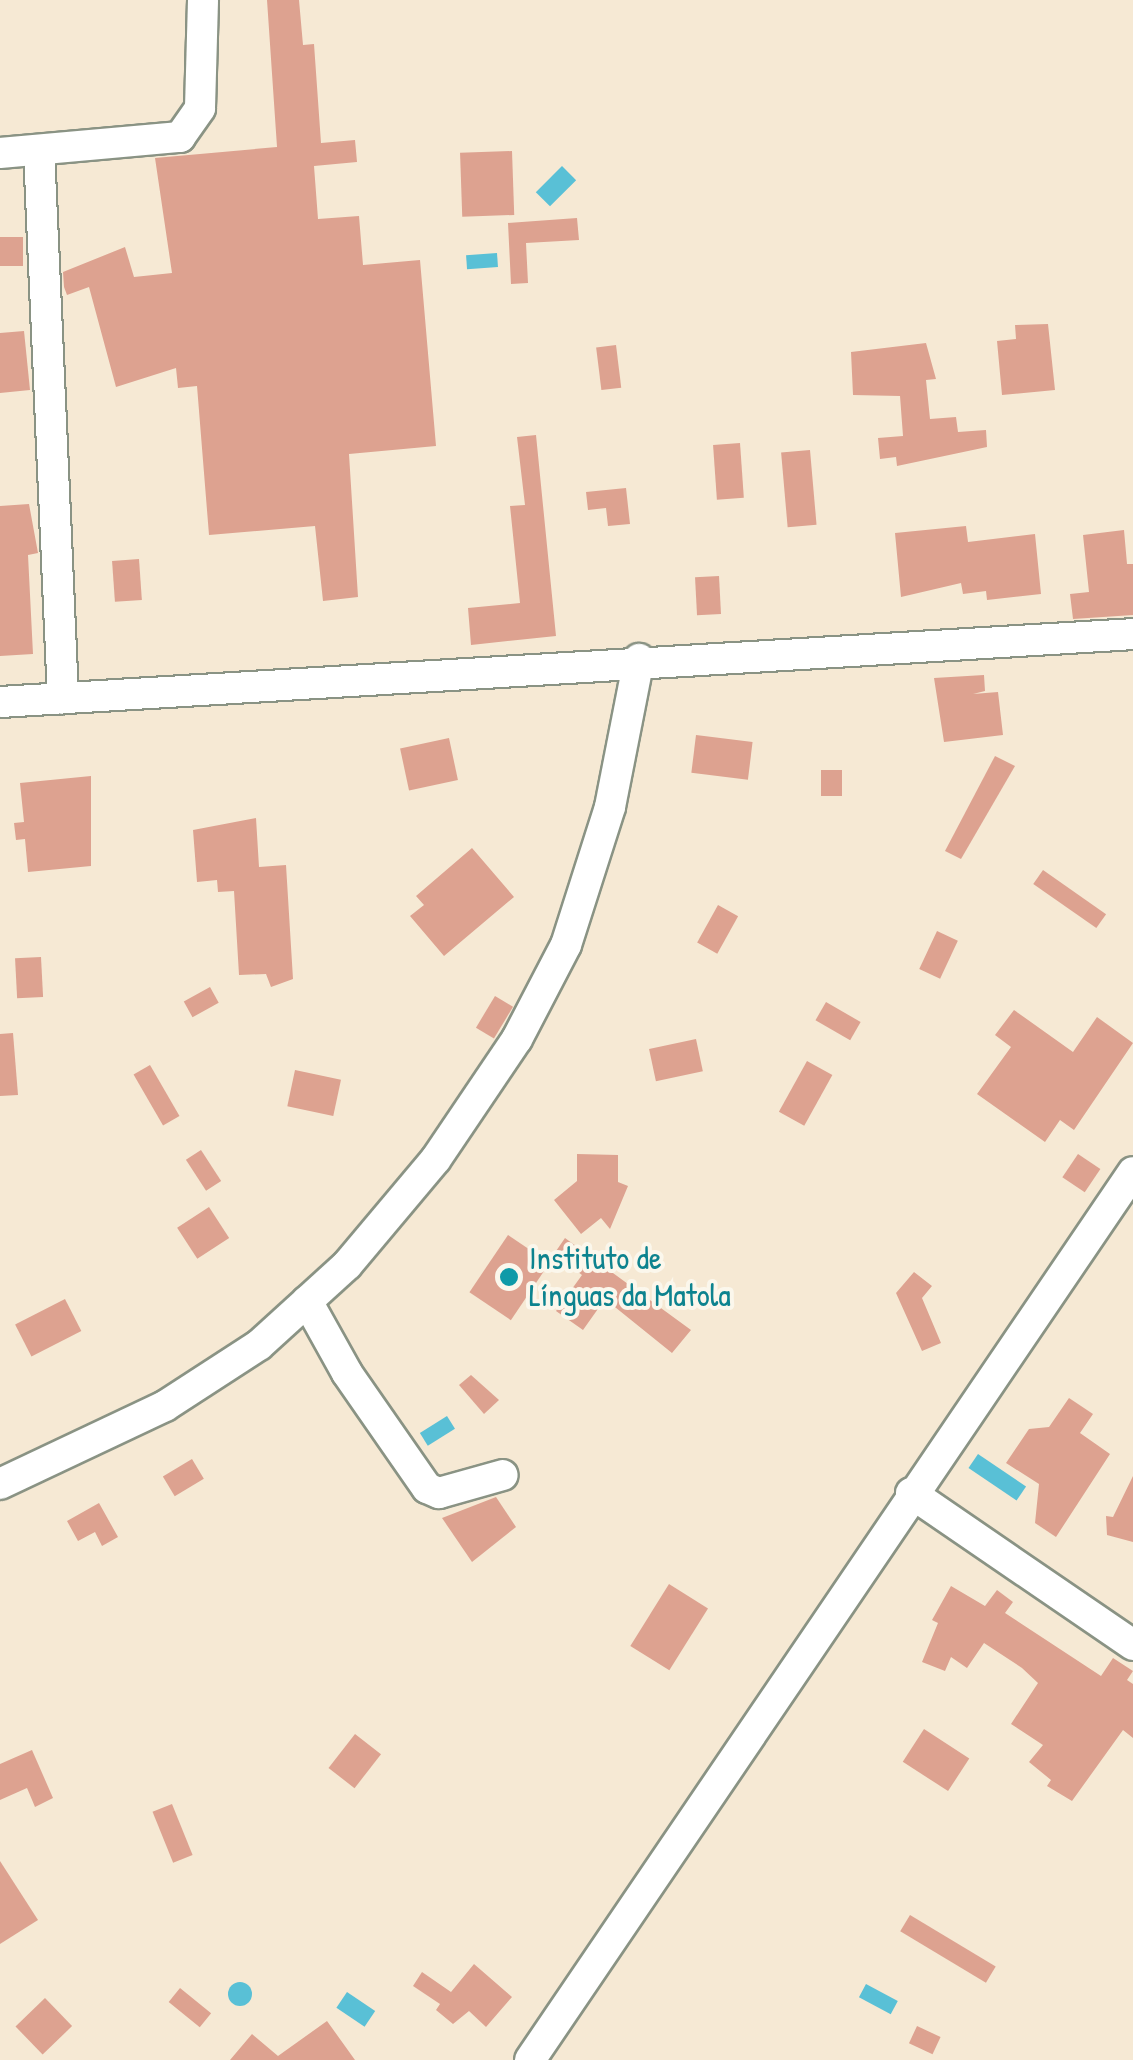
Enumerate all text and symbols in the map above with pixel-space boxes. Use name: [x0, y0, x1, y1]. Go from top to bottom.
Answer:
place label: Instituto de Línguas da Matola: [529, 1240, 731, 1315]
marker: Instituto de Línguas da Matola: [498, 1266, 520, 1288]

